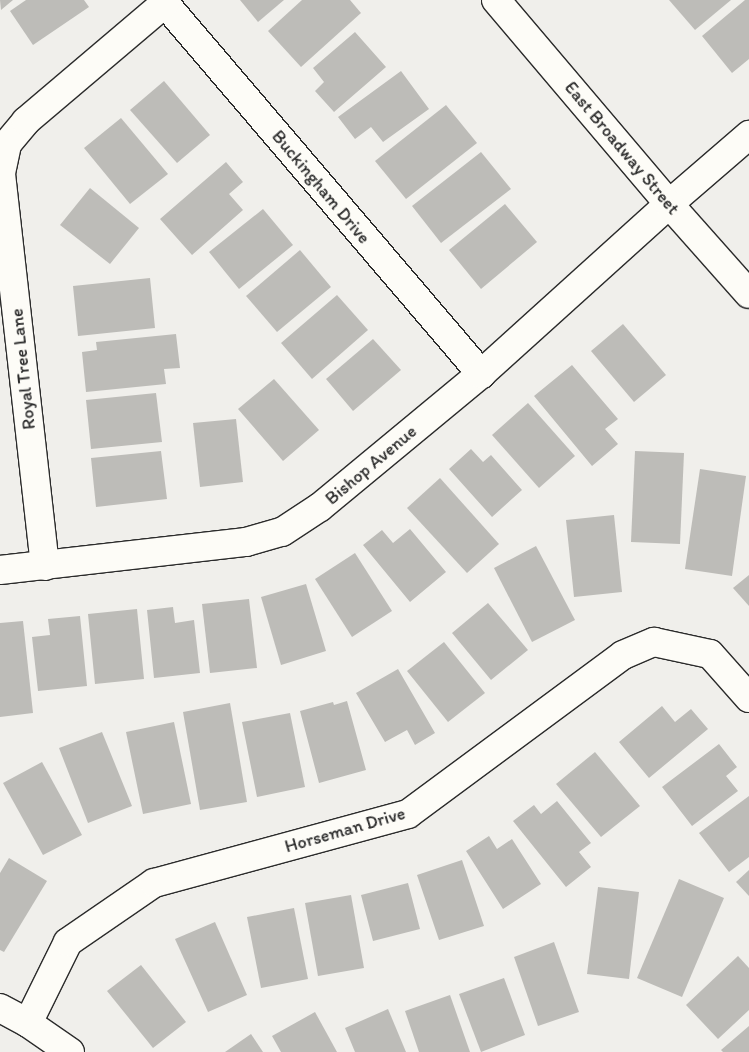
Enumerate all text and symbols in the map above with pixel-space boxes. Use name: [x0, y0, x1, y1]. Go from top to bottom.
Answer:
street label: East Broadway Street: [560, 77, 684, 219]
street label: Buckingham Drive: [267, 126, 375, 248]
street label: Royal Tree Lane: [6, 308, 40, 430]
street label: Bishop Avenue: [321, 421, 421, 509]
street label: Horseman Drive: [282, 802, 408, 858]

